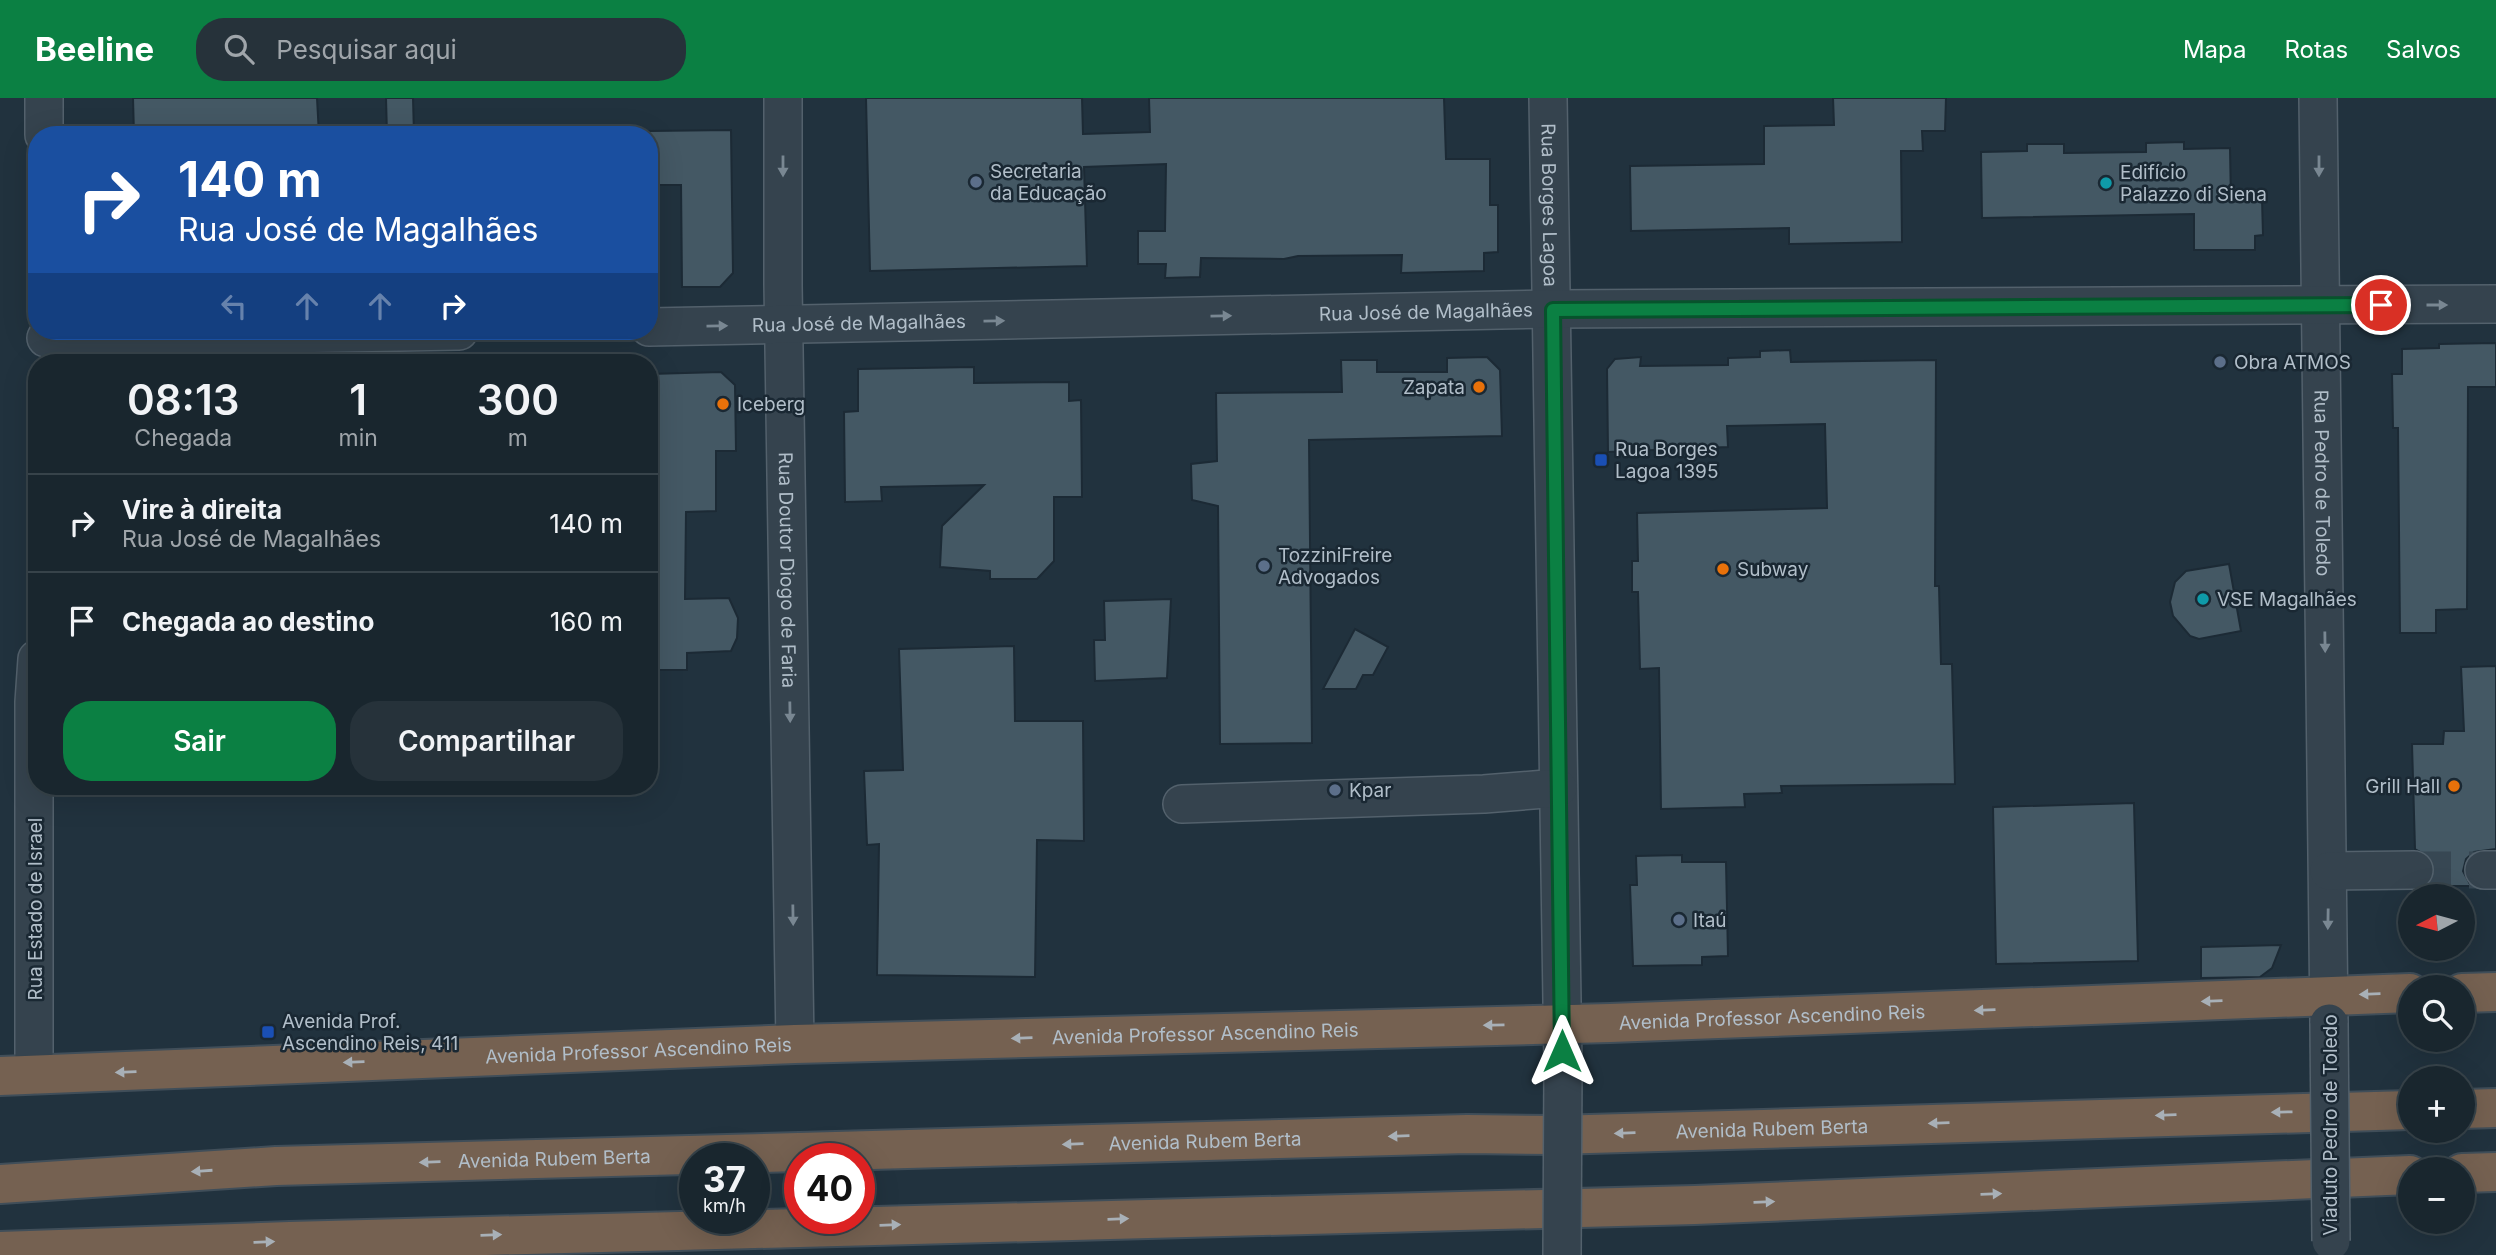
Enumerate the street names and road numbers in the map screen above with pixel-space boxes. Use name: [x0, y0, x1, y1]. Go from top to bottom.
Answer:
street label: Rua Borges Lagoa: [1536, 123, 1562, 287]
street label: Rua José de Magalhães: [1319, 298, 1533, 326]
street label: Rua José de Magalhães: [752, 310, 966, 337]
street label: Rua Pedro de Toledo: [2309, 389, 2335, 577]
street label: Rua Doutor Diogo de Faria: [774, 452, 800, 688]
street label: Rua Estado de Israel: [24, 818, 47, 1000]
street label: Avenida Professor Ascendino Reis: [1618, 1000, 1926, 1035]
street label: Viaduto Pedro de Toledo: [2319, 1014, 2342, 1236]
street label: Avenida Professor Ascendino Reis: [1052, 1018, 1359, 1049]
street label: Avenida Professor Ascendino Reis: [485, 1033, 792, 1068]
street label: Avenida Rubem Berta: [1675, 1115, 1869, 1143]
street label: Avenida Rubem Berta: [1108, 1127, 1302, 1156]
street label: Avenida Rubem Berta: [458, 1145, 651, 1173]

